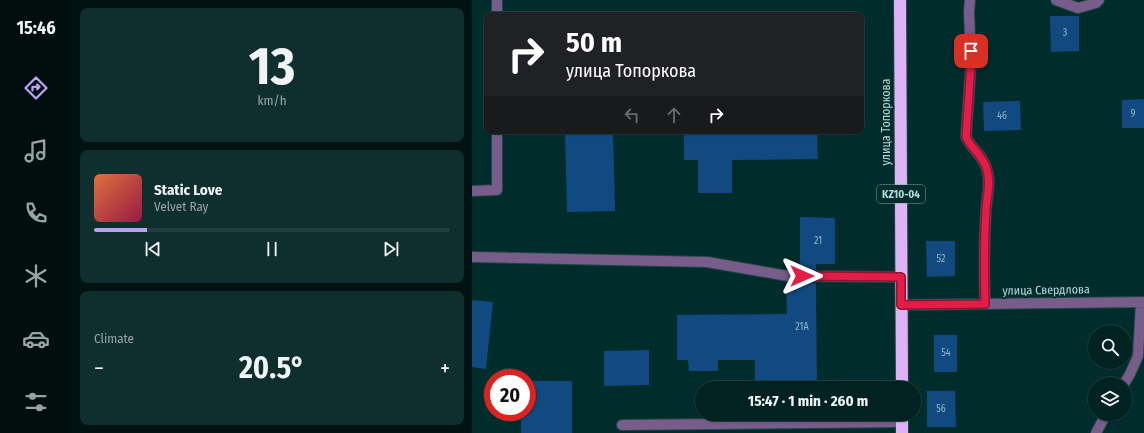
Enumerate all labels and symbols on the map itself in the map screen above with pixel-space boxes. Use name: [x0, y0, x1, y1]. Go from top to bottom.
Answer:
house number: 3: [1063, 27, 1068, 39]
pin: [954, 34, 988, 68]
street label: улица Топоркова: [879, 78, 893, 165]
house number: 9: [1131, 108, 1136, 120]
house number: 46: [997, 110, 1007, 122]
road number: KZ10-04: [877, 185, 925, 203]
house number: 21: [814, 235, 822, 247]
house number: 52: [937, 253, 946, 265]
position arrow: [781, 255, 823, 297]
street label: улица Свердлова: [1002, 282, 1090, 298]
house number: 21А: [795, 321, 809, 333]
house number: 54: [941, 347, 951, 359]
speed limit sign: 20: [484, 369, 536, 421]
house number: 56: [936, 403, 946, 415]

